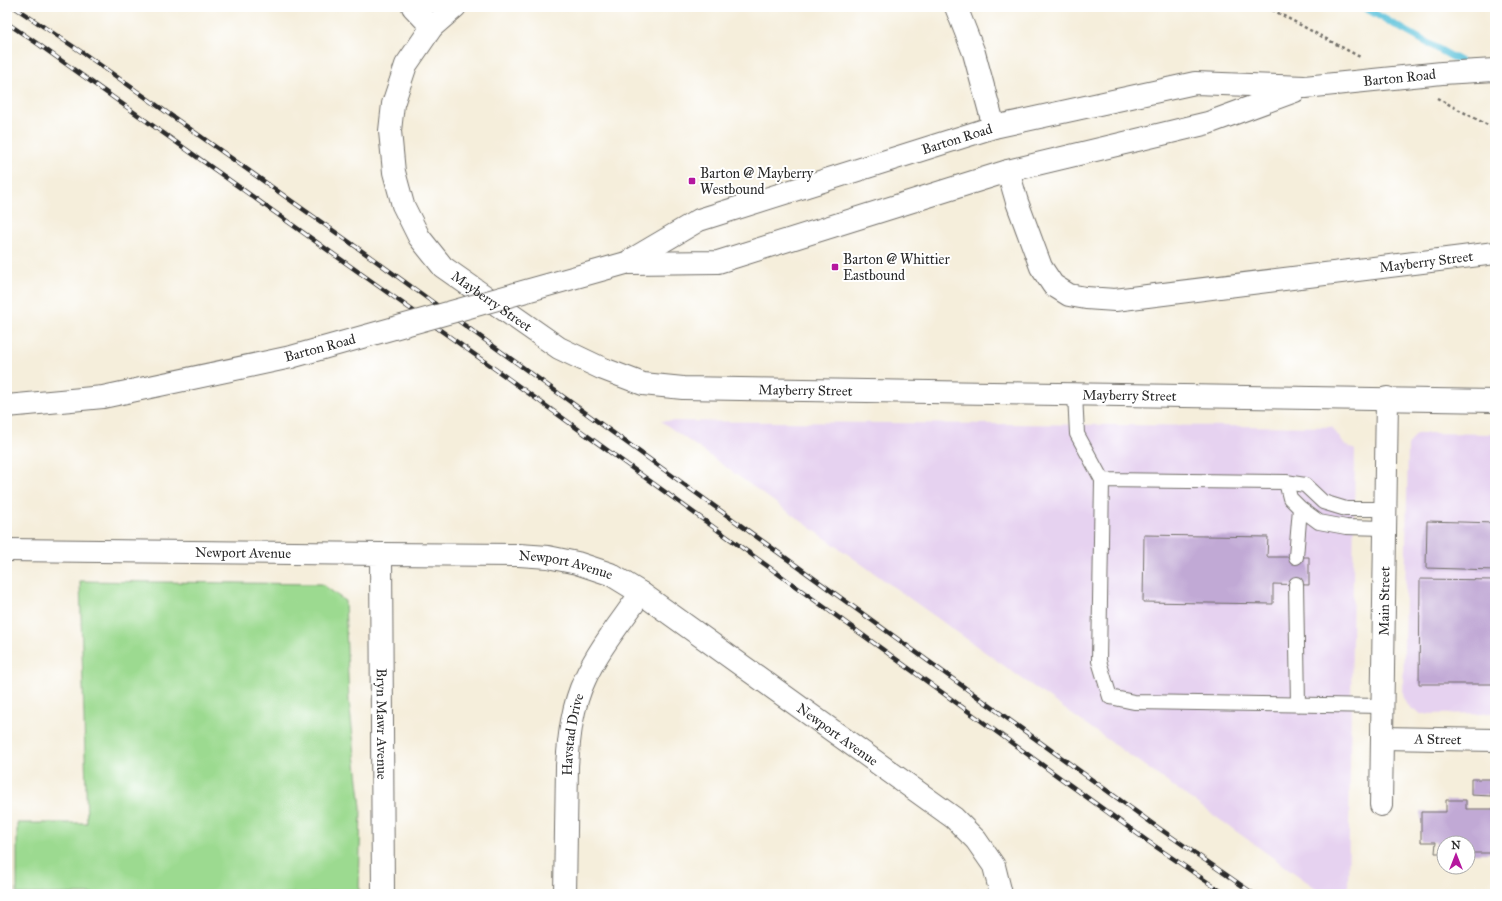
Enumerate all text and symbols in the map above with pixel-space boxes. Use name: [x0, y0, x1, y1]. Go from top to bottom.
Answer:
street label: Barton Road: [1362, 65, 1437, 90]
street label: Barton Road: [919, 120, 994, 158]
place label: Barton @ Mayberry Westbound: [700, 165, 814, 198]
marker: Barton @ Mayberry Westbound: [687, 176, 697, 186]
street label: Mayberry Street: [1378, 247, 1474, 276]
place label: Barton @ Whittier Eastbound: [843, 251, 950, 284]
marker: Barton @ Whittier Eastbound: [830, 262, 840, 272]
street label: Mayberry Street: [448, 267, 535, 335]
street label: Barton Road: [283, 330, 357, 366]
street label: Mayberry Street: [758, 381, 853, 399]
street label: Mayberry Street: [1082, 386, 1177, 404]
street label: Newport Avenue: [195, 544, 291, 562]
street label: Newport Avenue: [518, 547, 615, 583]
street label: Main Street: [1375, 566, 1393, 636]
street label: Bryn Mawr Avenue: [373, 668, 391, 780]
street label: Havstad Drive: [558, 691, 587, 776]
street label: Newport Avenue: [794, 699, 882, 769]
street label: A Street: [1413, 730, 1462, 748]
north arrow: [1436, 835, 1476, 875]
text: N: [1451, 839, 1461, 852]

